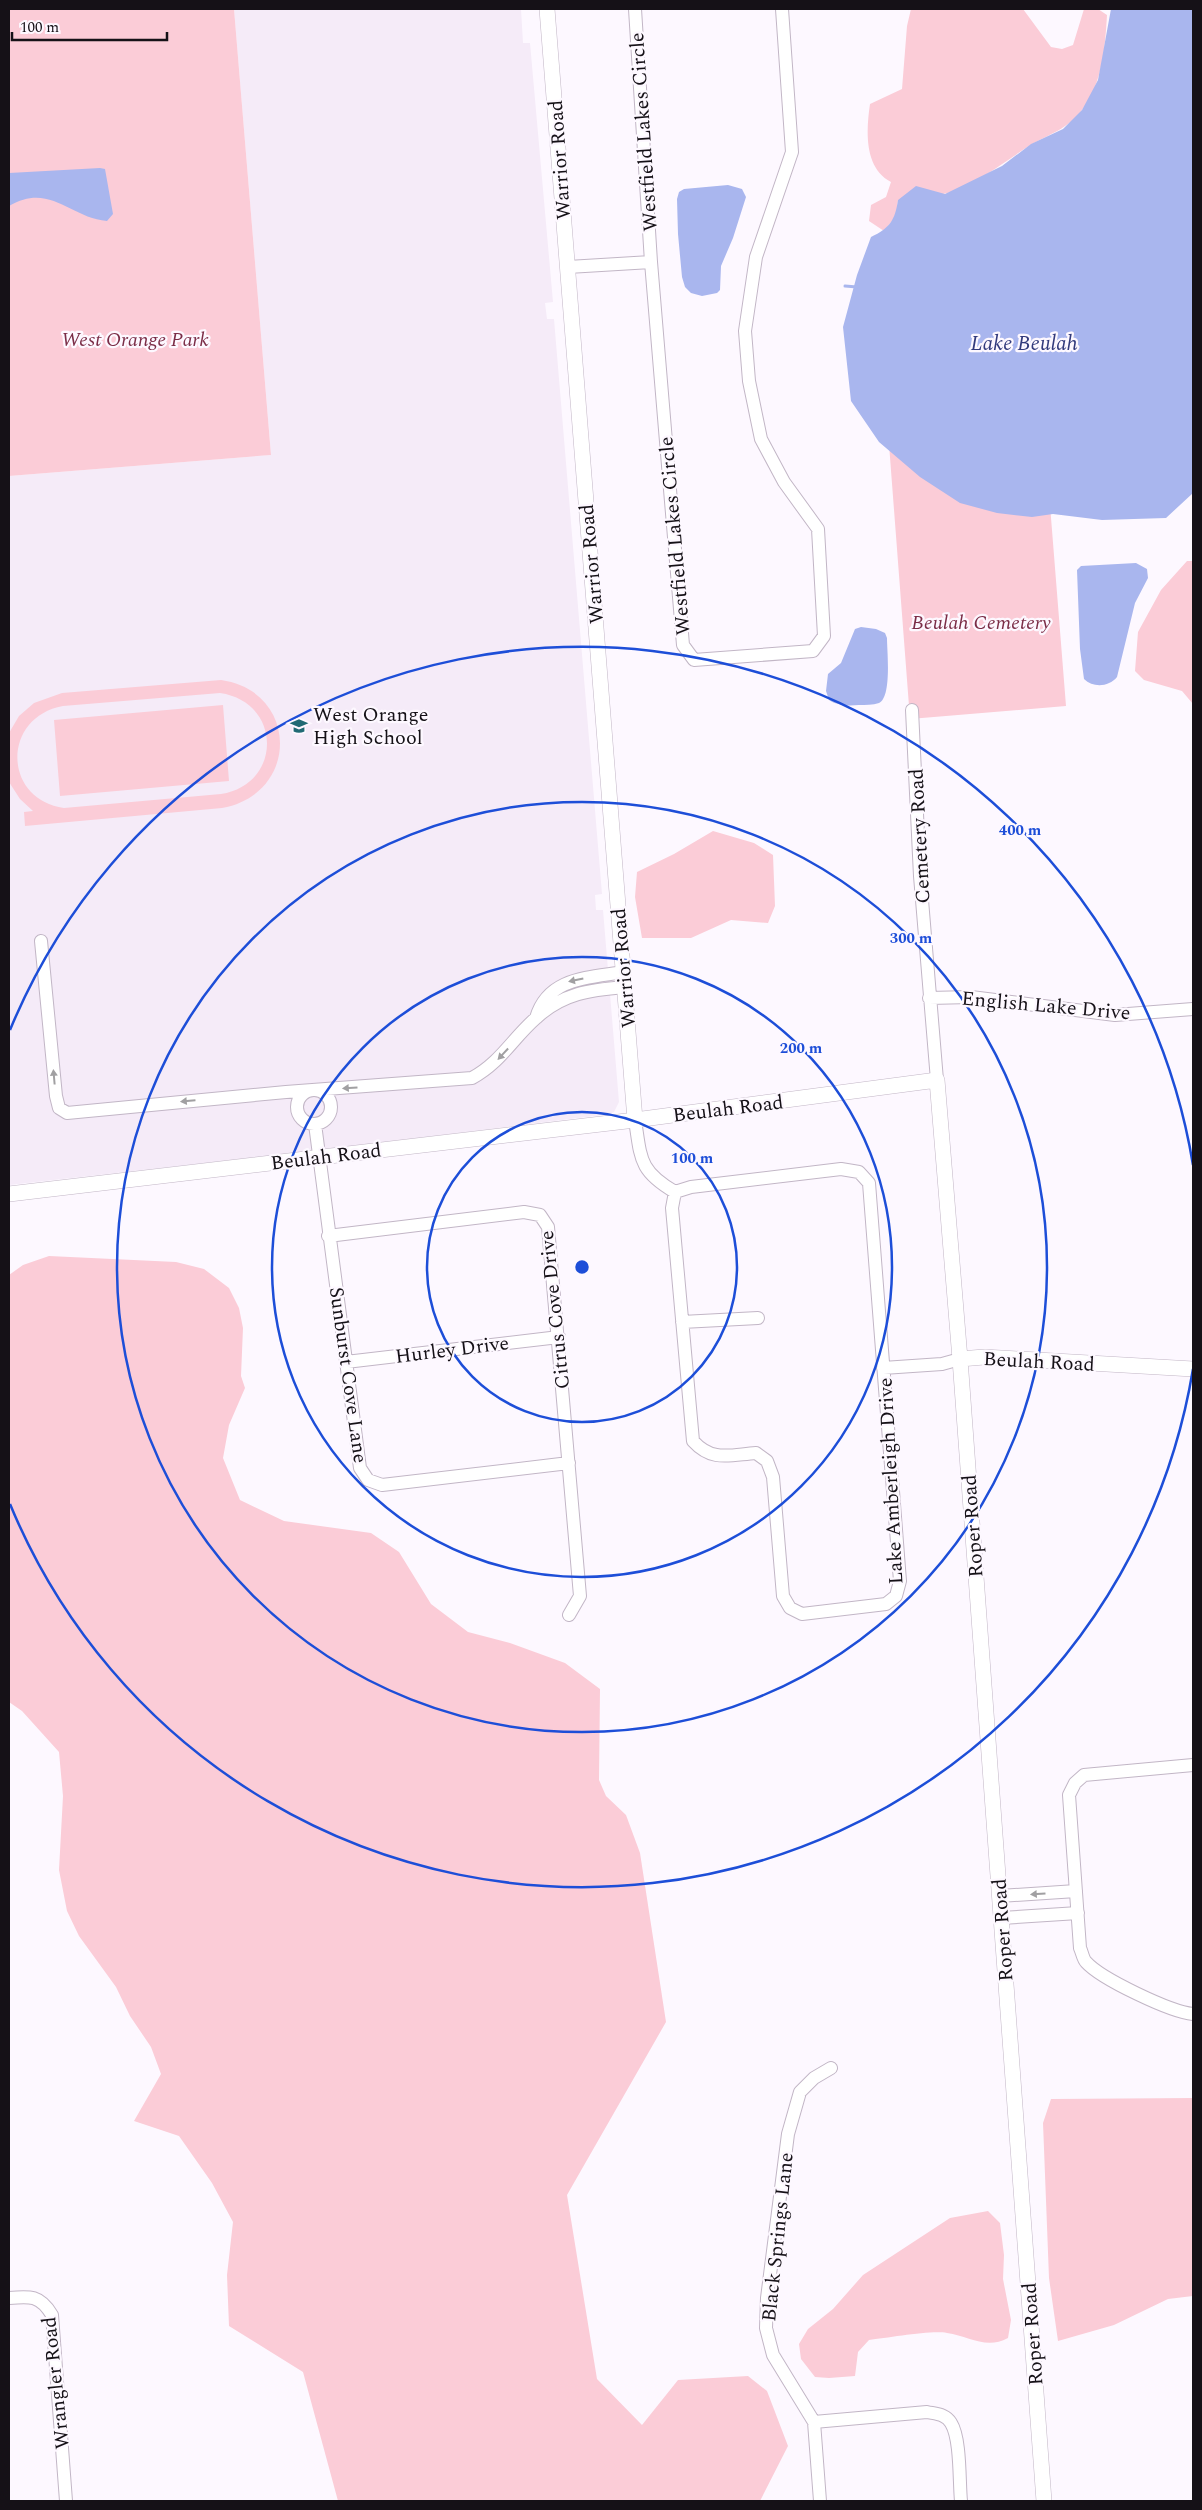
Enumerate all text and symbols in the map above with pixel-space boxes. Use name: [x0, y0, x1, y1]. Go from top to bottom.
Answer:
scale bar: [12, 10, 168, 42]
text: 100 m: [20, 16, 59, 39]
street label: Westfield Lakes Circle: [622, 31, 666, 232]
street label: Warrior Road: [541, 99, 579, 221]
park label: West Orange Park: [61, 325, 210, 355]
water label: Lake Beulah: [970, 328, 1078, 360]
street label: Westfield Lakes Circle: [651, 435, 699, 637]
street label: Warrior Road: [572, 503, 612, 625]
park label: Beulah Cemetery: [911, 608, 1051, 638]
place label: West Orange High School: [313, 700, 428, 753]
school or university icon: West Orange High School: [289, 716, 309, 736]
street label: Cemetery Road: [901, 768, 939, 904]
text: 400 m: [999, 819, 1042, 842]
street label: Warrior Road: [604, 907, 644, 1029]
text: 300 m: [890, 927, 933, 950]
one-way arrow: [568, 976, 583, 984]
street label: English Lake Drive: [960, 984, 1132, 1028]
text: 200 m: [780, 1037, 823, 1060]
one-way arrow: [497, 1048, 509, 1060]
one-way arrow: [50, 1069, 58, 1085]
one-way arrow: [341, 1084, 357, 1092]
street label: Beulah Road: [671, 1087, 785, 1131]
one-way arrow: [180, 1098, 196, 1106]
street label: Beulah Road: [269, 1135, 383, 1179]
text: 100 m: [671, 1147, 714, 1170]
street label: Citrus Cove Drive: [532, 1229, 578, 1391]
centre of rings: [573, 1258, 591, 1276]
street label: Sunburst Cove Lane: [321, 1285, 375, 1465]
street label: Hurley Drive: [393, 1328, 511, 1372]
street label: Beulah Road: [982, 1344, 1095, 1380]
street label: Lake Amberleigh Drive: [871, 1377, 911, 1585]
street label: Roper Road: [954, 1473, 992, 1578]
street label: Roper Road: [984, 1877, 1022, 1982]
one-way arrow: [1030, 1890, 1046, 1898]
street label: Black Springs Lane: [754, 2151, 802, 2323]
street label: Roper Road: [1014, 2281, 1052, 2386]
street label: Wrangler Road: [34, 2315, 78, 2451]

